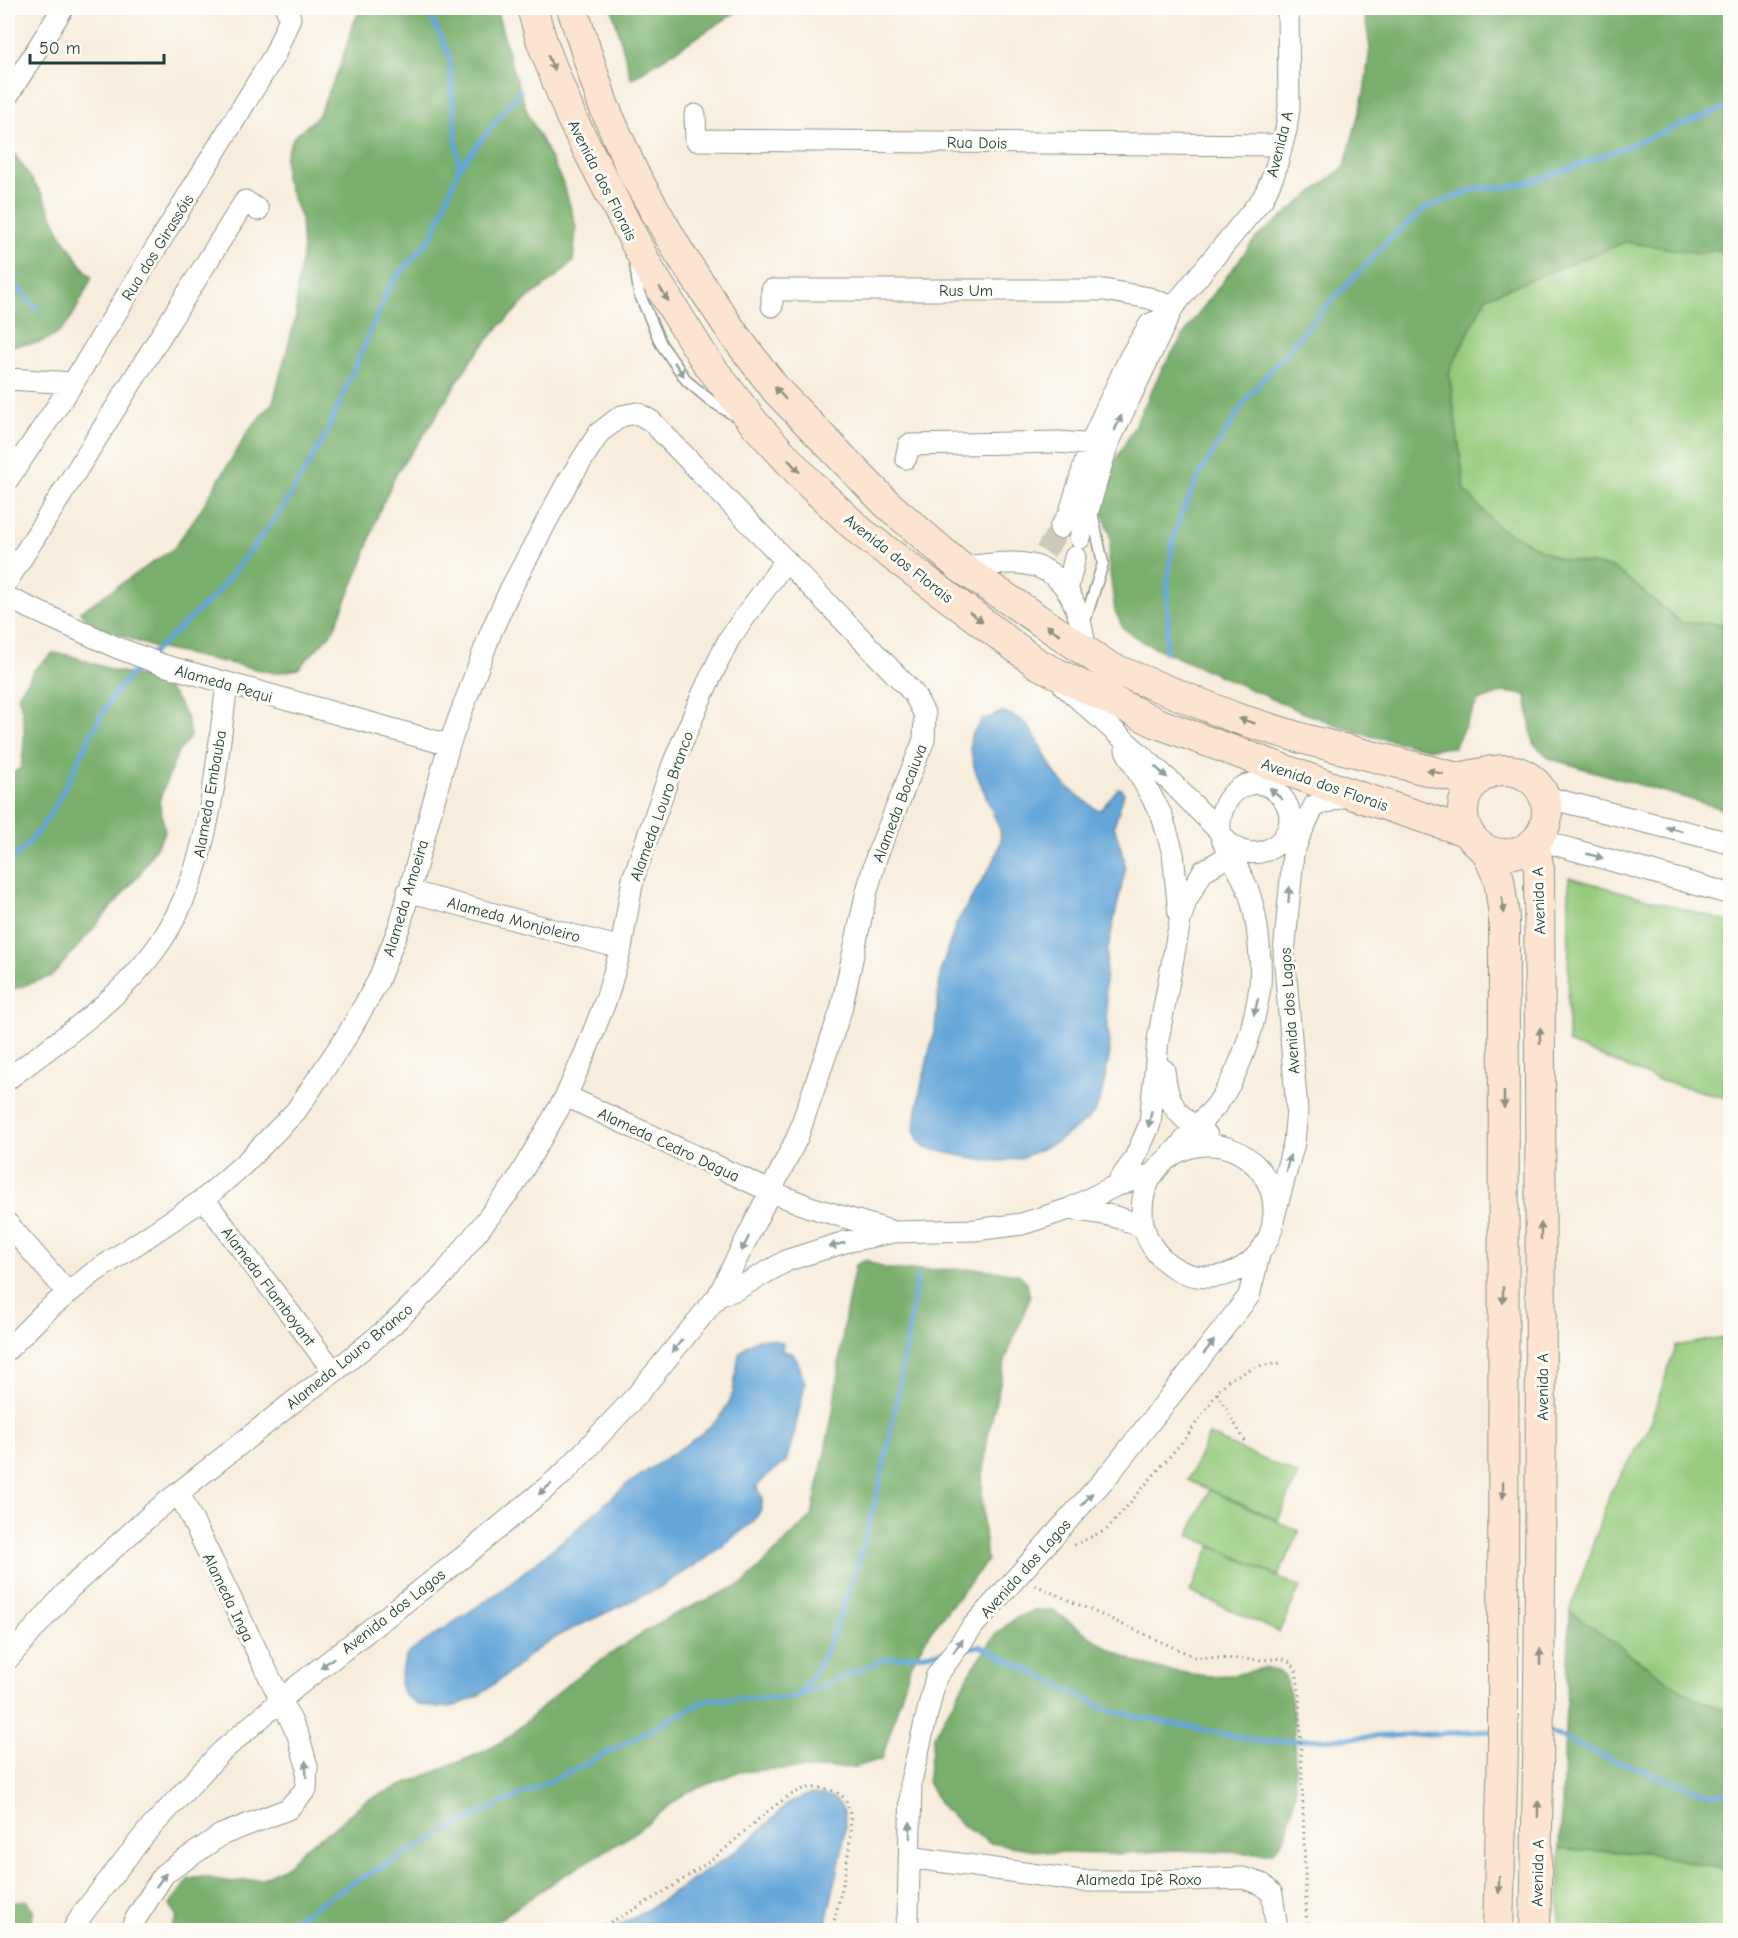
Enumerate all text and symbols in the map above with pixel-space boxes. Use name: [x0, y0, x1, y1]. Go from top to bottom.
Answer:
scale bar: [30, 27, 164, 65]
text: 50 m: [39, 38, 81, 59]
one-way arrow: [546, 54, 556, 72]
street label: Avenida A: [1263, 109, 1297, 179]
street label: Avenida dos Florais: [564, 117, 640, 244]
street label: Rua Dois: [947, 133, 1008, 153]
street label: Rua dos Girassóis: [118, 191, 198, 304]
street label: Rus Um: [939, 282, 993, 300]
one-way arrow: [659, 286, 670, 302]
one-way arrow: [673, 360, 685, 376]
one-way arrow: [773, 385, 787, 400]
one-way arrow: [1114, 414, 1123, 431]
one-way arrow: [787, 459, 801, 474]
street label: Avenida dos Florais: [840, 511, 957, 607]
one-way arrow: [967, 611, 983, 623]
one-way arrow: [1045, 624, 1061, 636]
street label: Alameda Pequi: [173, 661, 275, 707]
one-way arrow: [1238, 716, 1256, 725]
street label: Alameda Embauba: [190, 729, 230, 859]
street label: Alameda Louro Branco: [626, 729, 697, 884]
street label: Alameda Bocaiuva: [869, 742, 931, 865]
street label: Avenida dos Florais: [1259, 755, 1391, 815]
one-way arrow: [1153, 765, 1168, 778]
one-way arrow: [1426, 767, 1445, 777]
one-way arrow: [1269, 788, 1284, 801]
one-way arrow: [1665, 823, 1683, 833]
street label: Alameda Amoeira: [380, 838, 432, 959]
one-way arrow: [1586, 852, 1604, 861]
street label: Avenida A: [1529, 867, 1549, 935]
one-way arrow: [1284, 885, 1294, 904]
street label: Alameda Monjoleiro: [445, 894, 582, 946]
one-way arrow: [1498, 896, 1507, 915]
street label: Avenida dos Lagos: [1277, 947, 1303, 1075]
one-way arrow: [1251, 998, 1260, 1016]
one-way arrow: [1535, 1026, 1545, 1045]
one-way arrow: [1499, 1091, 1509, 1110]
street label: Alameda Cedro Dagua: [595, 1104, 742, 1186]
one-way arrow: [1145, 1109, 1154, 1128]
one-way arrow: [1284, 1154, 1294, 1172]
one-way arrow: [1536, 1221, 1546, 1240]
street label: Alameda Flamboyant: [218, 1224, 319, 1350]
one-way arrow: [740, 1236, 750, 1253]
one-way arrow: [828, 1241, 846, 1250]
one-way arrow: [1498, 1286, 1508, 1305]
street label: Alameda Louro Branco: [283, 1300, 417, 1413]
one-way arrow: [671, 1338, 684, 1353]
one-way arrow: [1203, 1340, 1215, 1355]
street label: Avenida A: [1534, 1353, 1552, 1421]
one-way arrow: [1498, 1481, 1508, 1500]
one-way arrow: [537, 1483, 553, 1496]
one-way arrow: [1080, 1492, 1093, 1507]
street label: Avenida dos Lagos: [977, 1515, 1075, 1622]
street label: Alameda Inga: [199, 1550, 257, 1645]
street label: Avenida dos Lagos: [338, 1566, 449, 1658]
one-way arrow: [952, 1638, 964, 1653]
one-way arrow: [1535, 1647, 1545, 1666]
one-way arrow: [319, 1656, 334, 1668]
one-way arrow: [301, 1760, 310, 1779]
one-way arrow: [1533, 1800, 1543, 1819]
one-way arrow: [905, 1821, 914, 1840]
street label: Avenida A: [1528, 1839, 1548, 1907]
street label: Alameda Ipê Roxo: [1076, 1871, 1202, 1889]
one-way arrow: [154, 1873, 166, 1888]
one-way arrow: [1495, 1875, 1504, 1894]

